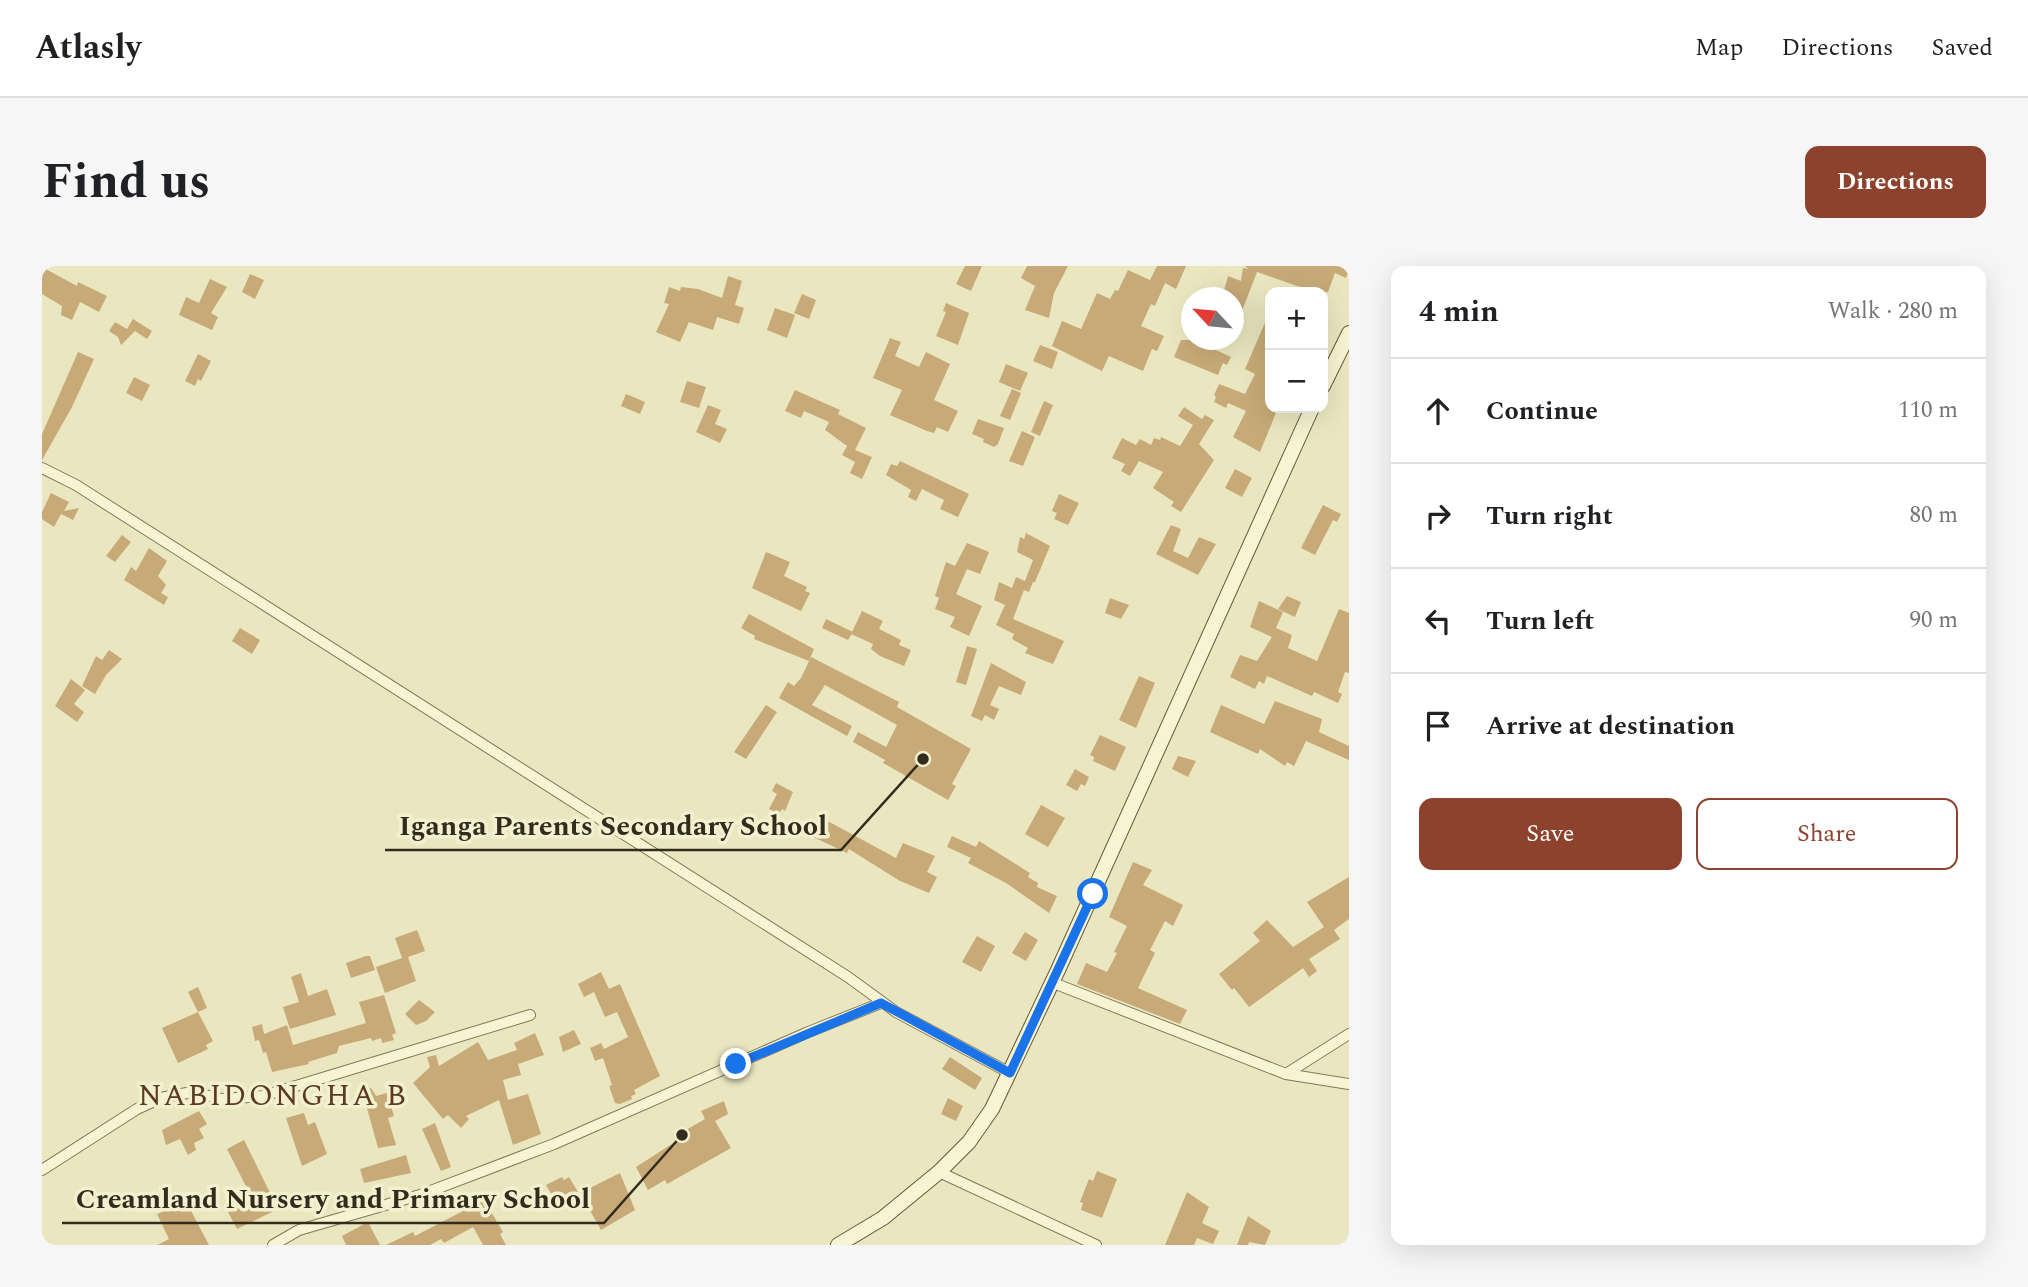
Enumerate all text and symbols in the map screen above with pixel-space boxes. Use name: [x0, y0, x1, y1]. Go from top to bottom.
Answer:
text: Atlasly: [35, 23, 141, 73]
text: Map: [1695, 30, 1743, 66]
text: Directions: [1781, 30, 1893, 66]
text: Saved: [1931, 30, 1993, 66]
text: Find us: [42, 145, 210, 220]
button: Directions: [1805, 146, 1986, 218]
north arrow: [1181, 287, 1244, 350]
map controls: [1265, 287, 1328, 413]
button: +: [1265, 287, 1328, 350]
text: 4 min: [1419, 289, 1499, 335]
text: Walk · 280 m: [1828, 294, 1958, 329]
button: −: [1265, 350, 1328, 413]
text: Continue: [1486, 391, 1598, 431]
icon: ahead: [1419, 392, 1457, 430]
text: 110 m: [1898, 393, 1958, 428]
text: Turn right: [1486, 496, 1613, 536]
icon: right: [1419, 497, 1457, 535]
text: 80 m: [1909, 498, 1958, 533]
text: Turn left: [1486, 601, 1594, 641]
icon: left: [1419, 602, 1457, 640]
text: 90 m: [1909, 603, 1958, 638]
text: Arrive at destination: [1486, 706, 1735, 746]
icon: arrive: [1419, 707, 1457, 745]
button: Save: [1419, 798, 1682, 870]
button: Share: [1696, 798, 1958, 870]
callout: Iganga Parents Secondary School: [385, 801, 841, 850]
text: Iganga Parents Secondary School: [399, 805, 827, 848]
route start: [1077, 878, 1108, 909]
route end: [720, 1048, 751, 1079]
district label: NABIDONGHA B: [138, 1073, 408, 1119]
callout: Creamland Nursery and Primary School: [62, 1174, 604, 1223]
text: Creamland Nursery and Primary School: [76, 1178, 590, 1221]

